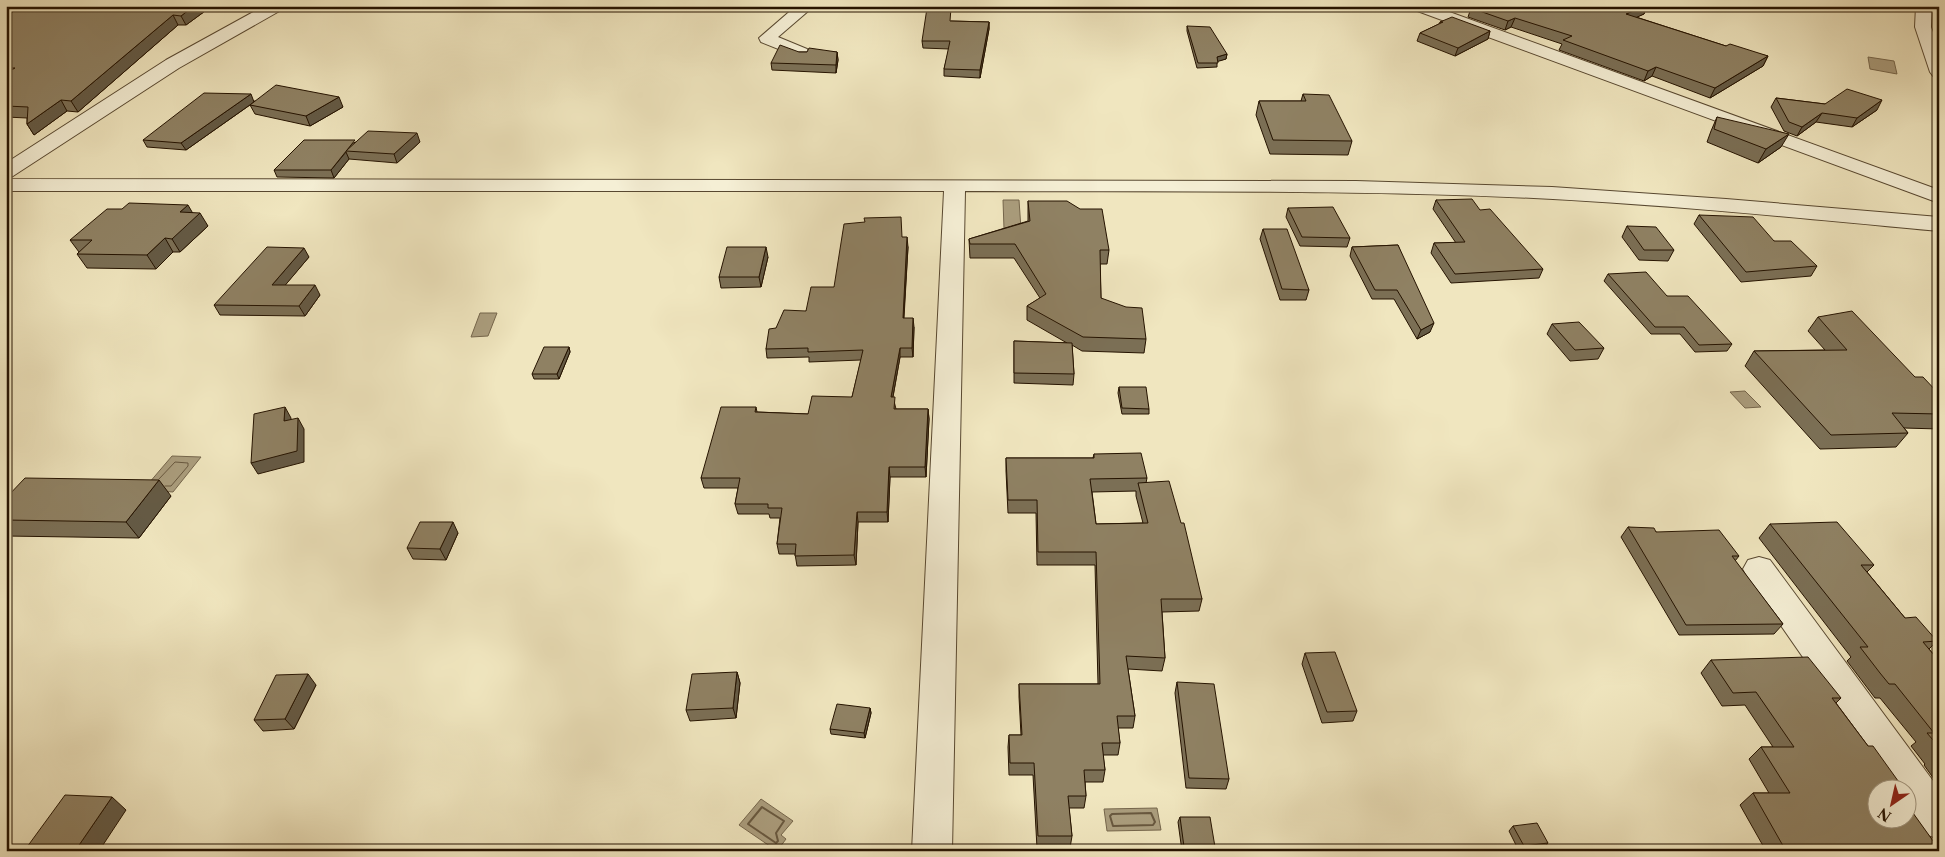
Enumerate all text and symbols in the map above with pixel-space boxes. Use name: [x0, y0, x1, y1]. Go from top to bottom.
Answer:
north arrow: [1868, 780, 1918, 830]
text: N: [1875, 804, 1895, 826]

